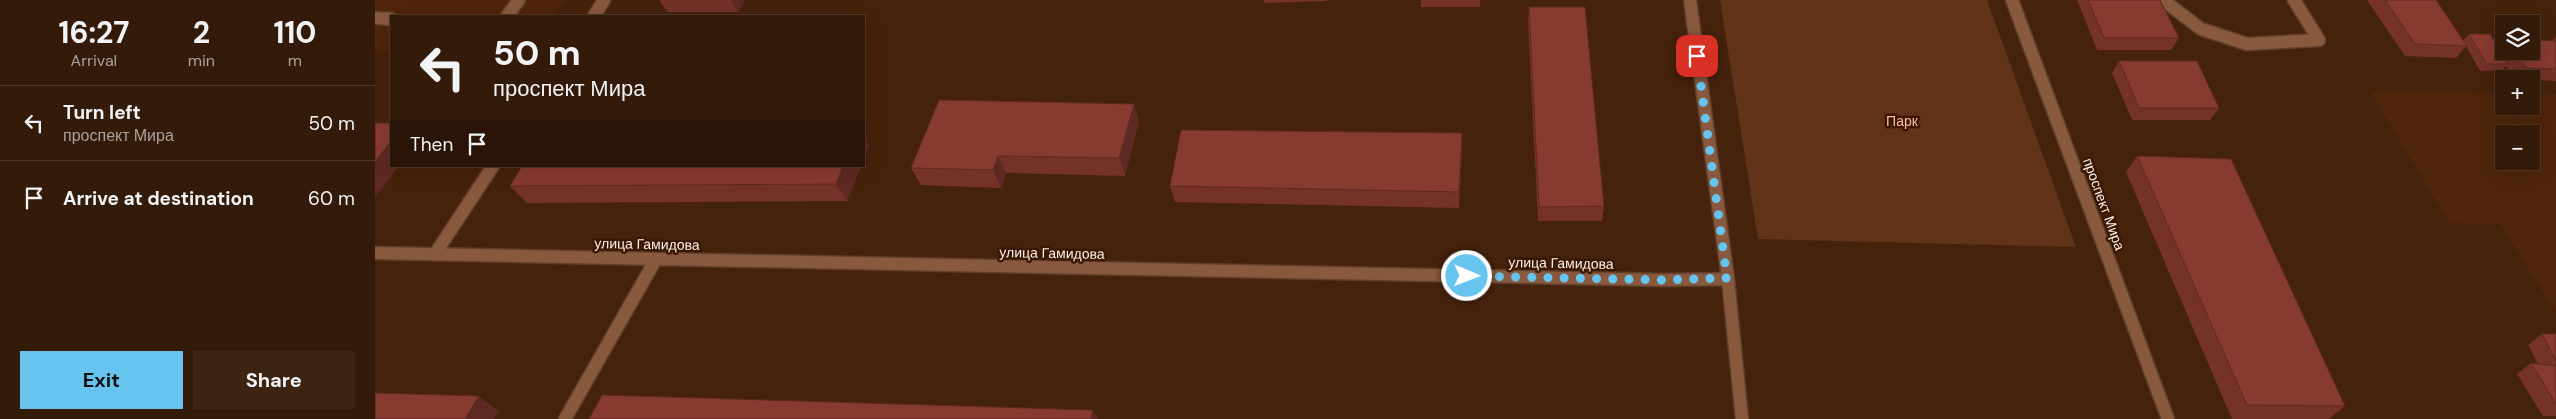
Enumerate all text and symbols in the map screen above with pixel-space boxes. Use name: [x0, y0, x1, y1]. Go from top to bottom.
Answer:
text: 16:27: [58, 13, 129, 52]
text: 2: [193, 13, 210, 52]
text: 110: [274, 13, 316, 52]
map controls: [2495, 15, 2540, 170]
button: layers: [2495, 15, 2540, 60]
text: 50 m: [493, 30, 581, 76]
icon: left: [410, 35, 475, 100]
pin: [1676, 35, 1718, 77]
icon: arrive: [1683, 42, 1711, 70]
text: Arrival: [71, 50, 117, 71]
text: min: [188, 50, 215, 71]
text: m: [288, 50, 302, 71]
button: +: [2495, 70, 2540, 115]
text: проспект Мира: [493, 74, 645, 103]
text: Turn left: [63, 100, 141, 125]
icon: left: [20, 109, 48, 137]
text: 50 m: [308, 111, 355, 136]
park label: Парк: [1886, 112, 1919, 130]
text: проспект Мира: [63, 125, 174, 146]
button: −: [2495, 125, 2540, 170]
icon: arrive: [463, 130, 491, 158]
text: Then: [410, 132, 453, 157]
street label: проспект Мира: [2079, 155, 2129, 253]
icon: arrive: [20, 184, 48, 212]
text: Arrive at destination: [63, 186, 254, 211]
text: 60 m: [308, 186, 355, 211]
street label: улица Гамидова: [594, 234, 700, 254]
street label: улица Гамидова: [999, 243, 1105, 263]
position arrow: [1440, 249, 1492, 301]
street label: улица Гамидова: [1508, 253, 1614, 273]
button: Exit: [20, 351, 183, 409]
button: Share: [193, 351, 355, 409]

